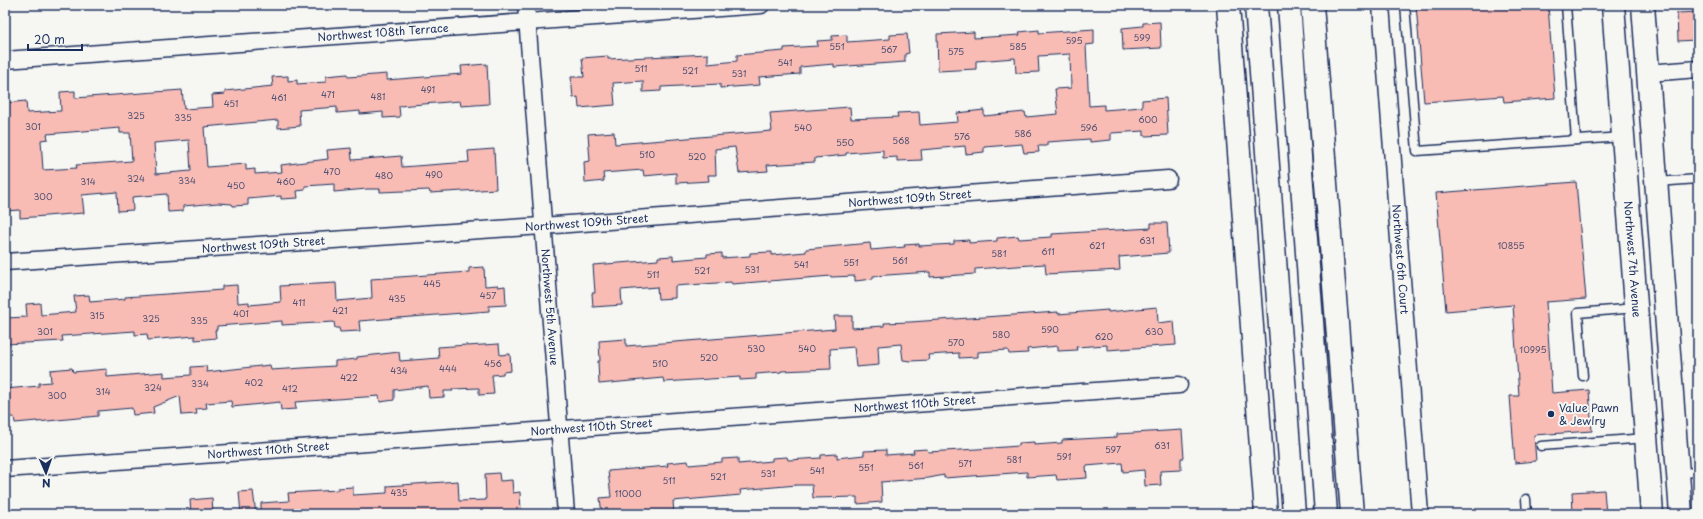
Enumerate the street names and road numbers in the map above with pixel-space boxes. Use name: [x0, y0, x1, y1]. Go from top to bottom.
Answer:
street label: Northwest 108th Terrace: [317, 19, 449, 45]
street label: Northwest 109th Street: [847, 185, 972, 211]
street label: Northwest 7th Avenue: [1620, 200, 1646, 318]
street label: Northwest 6th Court: [1388, 204, 1414, 315]
street label: Northwest 109th Street: [524, 209, 649, 235]
street label: Northwest 109th Street: [201, 232, 326, 257]
street label: Northwest 5th Avenue: [537, 248, 563, 367]
street label: Northwest 110th Street: [853, 391, 977, 416]
street label: Northwest 110th Street: [530, 414, 654, 439]
street label: Northwest 110th Street: [207, 437, 330, 463]

